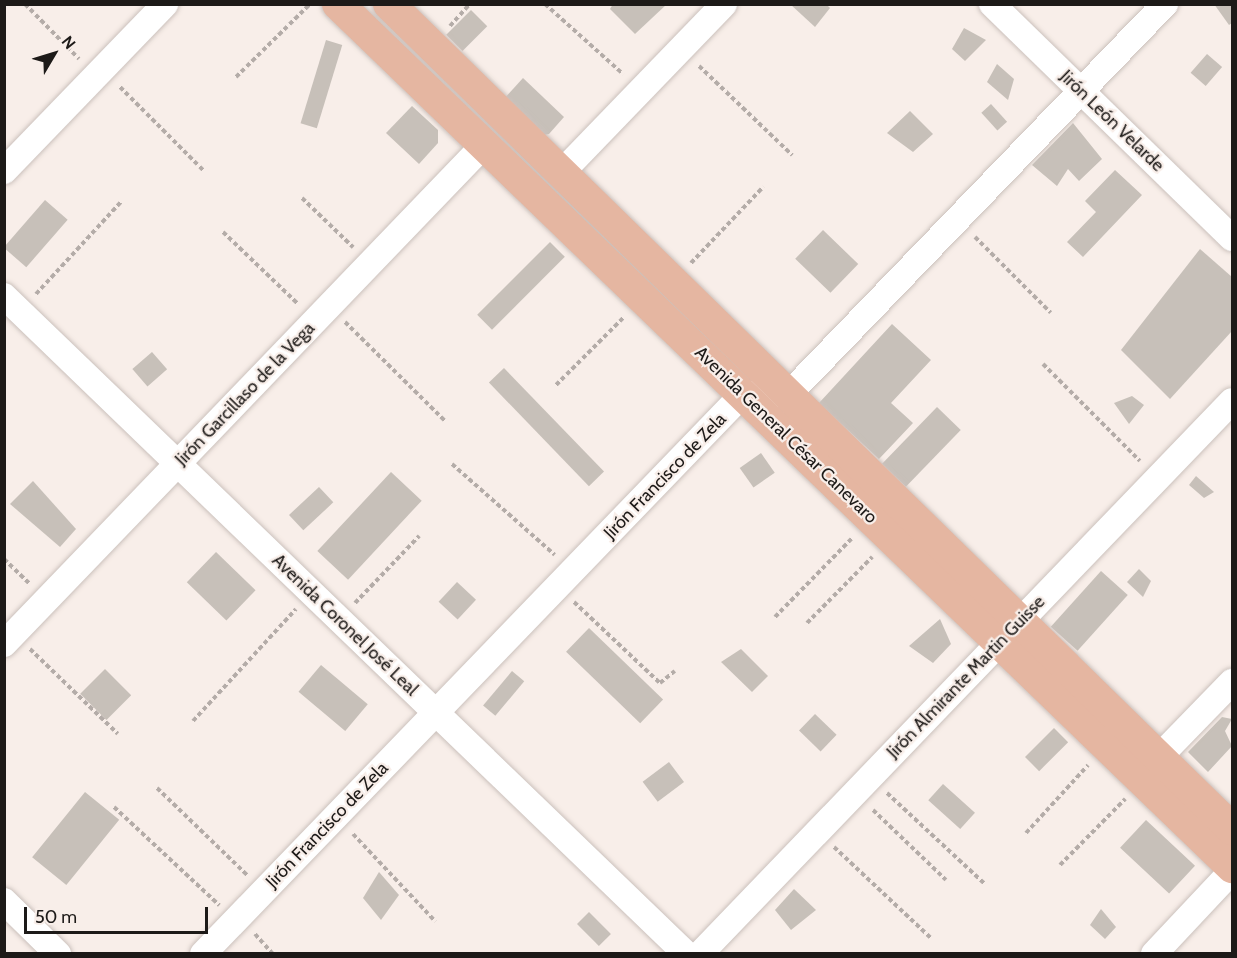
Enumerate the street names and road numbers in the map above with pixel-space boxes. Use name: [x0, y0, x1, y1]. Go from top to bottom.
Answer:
street label: Jirón León Velarde: [1055, 66, 1169, 176]
street label: Jirón Garcillaso de la Vega: [171, 318, 319, 470]
street label: Avenida General César Canevaro: [690, 342, 882, 528]
street label: Jirón Francisco de Zela: [599, 409, 731, 543]
street label: Avenida Coronel José Leal: [268, 550, 422, 700]
street label: Jirón Almirante Martin Guisse: [882, 591, 1050, 763]
street label: Jirón Francisco de Zela: [261, 758, 393, 892]

